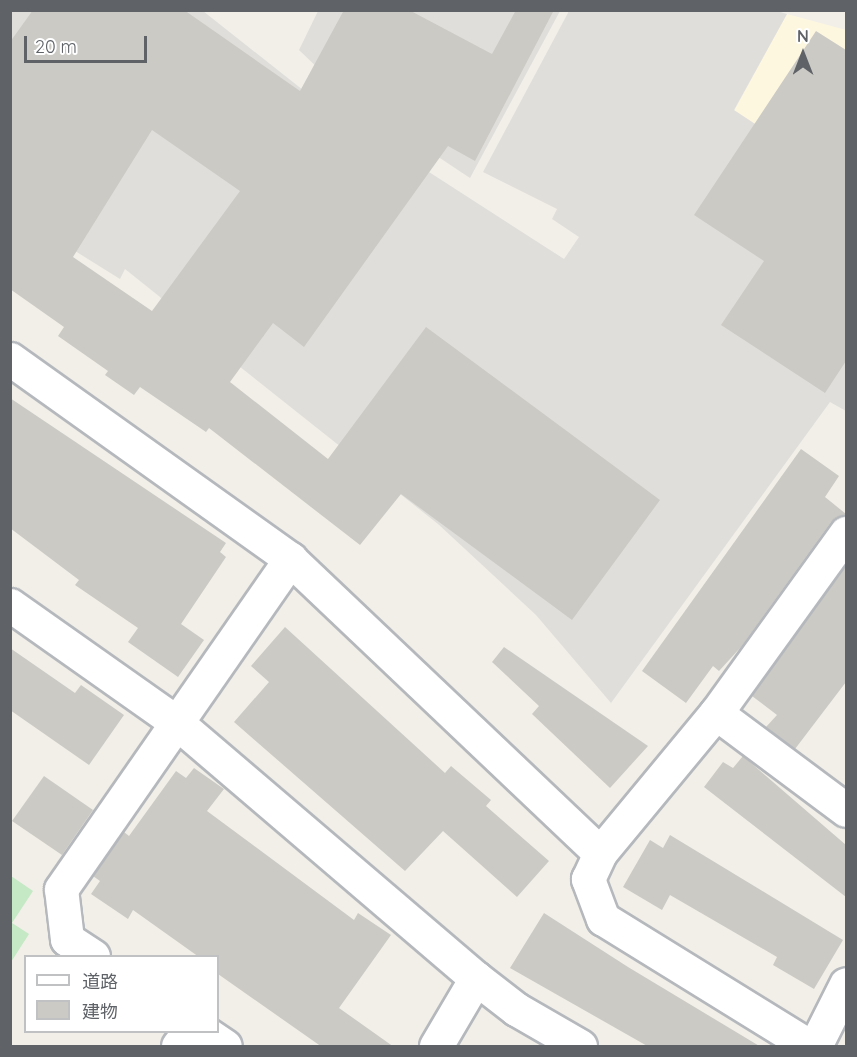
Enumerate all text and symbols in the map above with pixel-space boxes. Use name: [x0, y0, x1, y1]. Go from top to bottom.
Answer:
scale bar: [27, 24, 150, 62]
north arrow: [773, 24, 833, 84]
text: N: [797, 26, 809, 46]
text: 20 m: [35, 35, 77, 58]
legend: [24, 955, 219, 1033]
text: 道路: [82, 970, 118, 993]
text: 建物: [82, 1000, 118, 1023]

